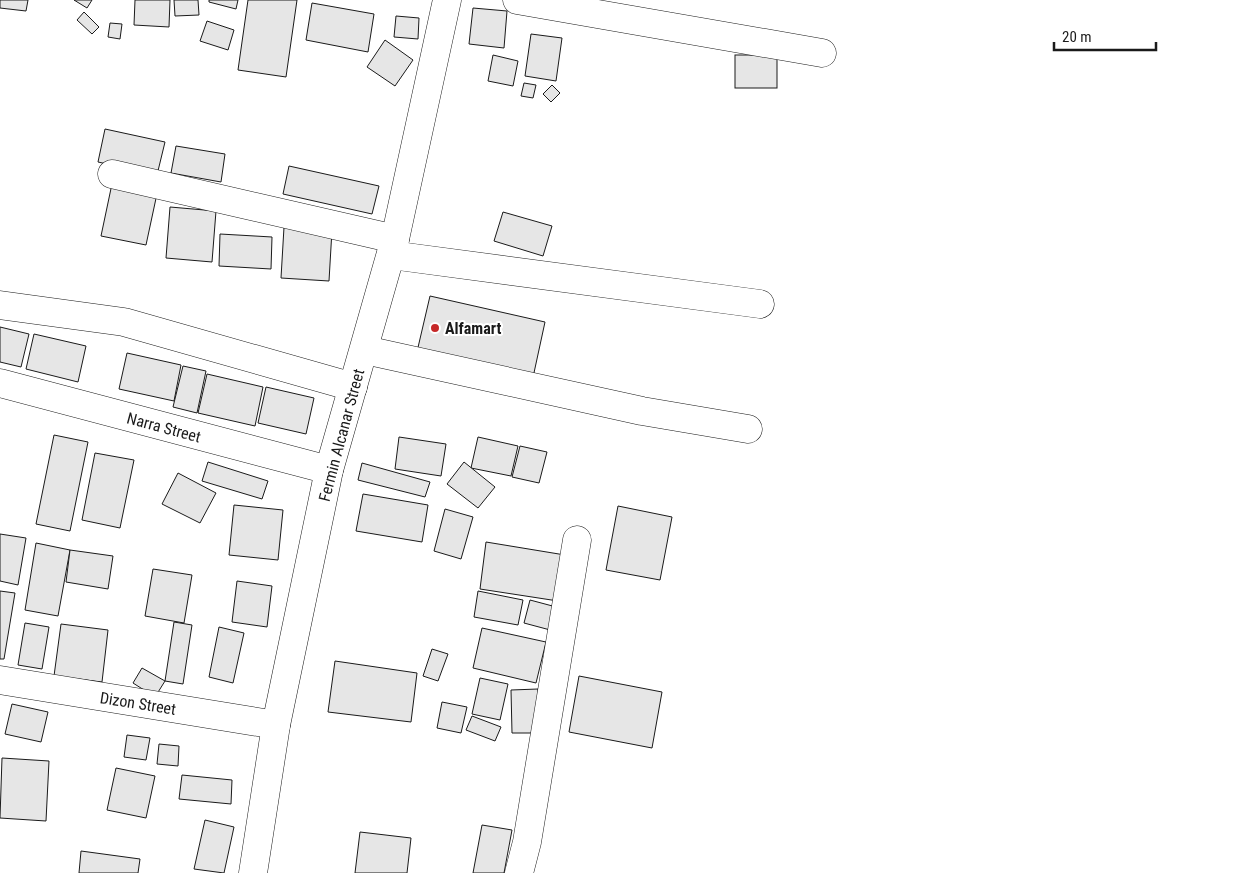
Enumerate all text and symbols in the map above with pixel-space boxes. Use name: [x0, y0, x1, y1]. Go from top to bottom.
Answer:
scale bar: [1054, 20, 1156, 52]
text: 20 m: [1062, 28, 1092, 46]
place label: Alfamart: [445, 319, 501, 338]
marker: Alfamart: [429, 322, 441, 334]
street label: Fermin Alcanar Street: [315, 367, 368, 503]
street label: Narra Street: [125, 408, 203, 447]
street label: Dizon Street: [99, 688, 178, 719]

